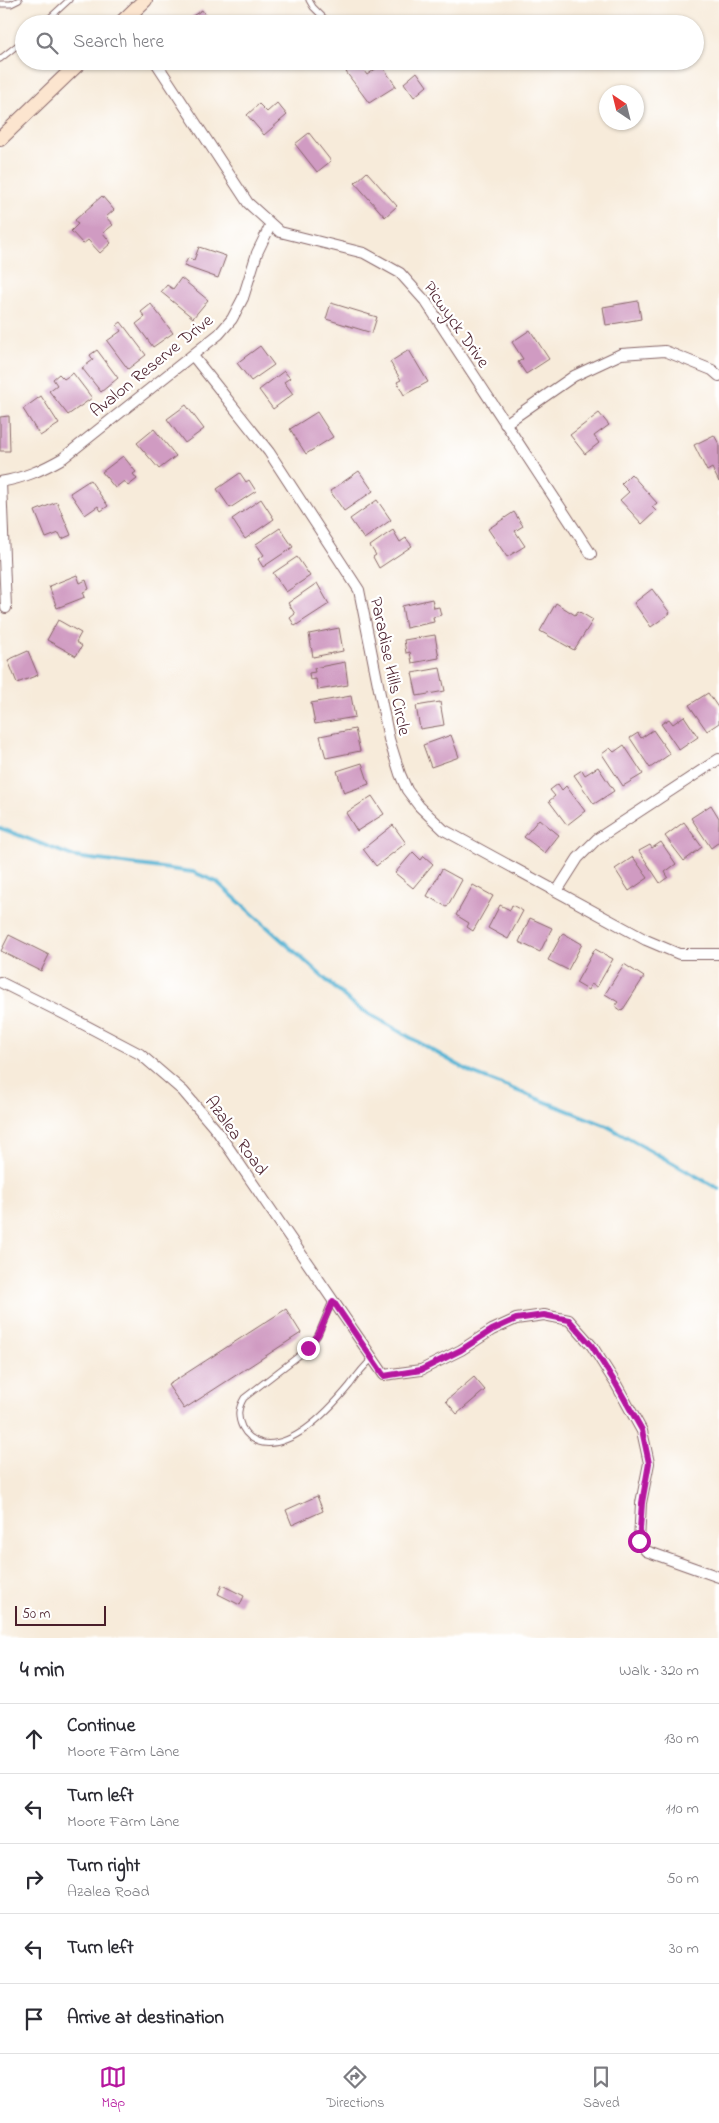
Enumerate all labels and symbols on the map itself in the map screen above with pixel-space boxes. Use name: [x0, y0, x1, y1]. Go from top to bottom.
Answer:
north arrow: [599, 85, 644, 130]
street label: Picwyck Drive: [416, 276, 495, 375]
street label: Avalon Reserve Drive: [85, 308, 220, 424]
street label: Paradise Hills Circle: [362, 595, 417, 739]
street label: Azalea Road: [198, 1091, 273, 1181]
route end: [297, 1337, 320, 1360]
route start: [628, 1530, 651, 1553]
scale bar: [15, 1603, 106, 1626]

